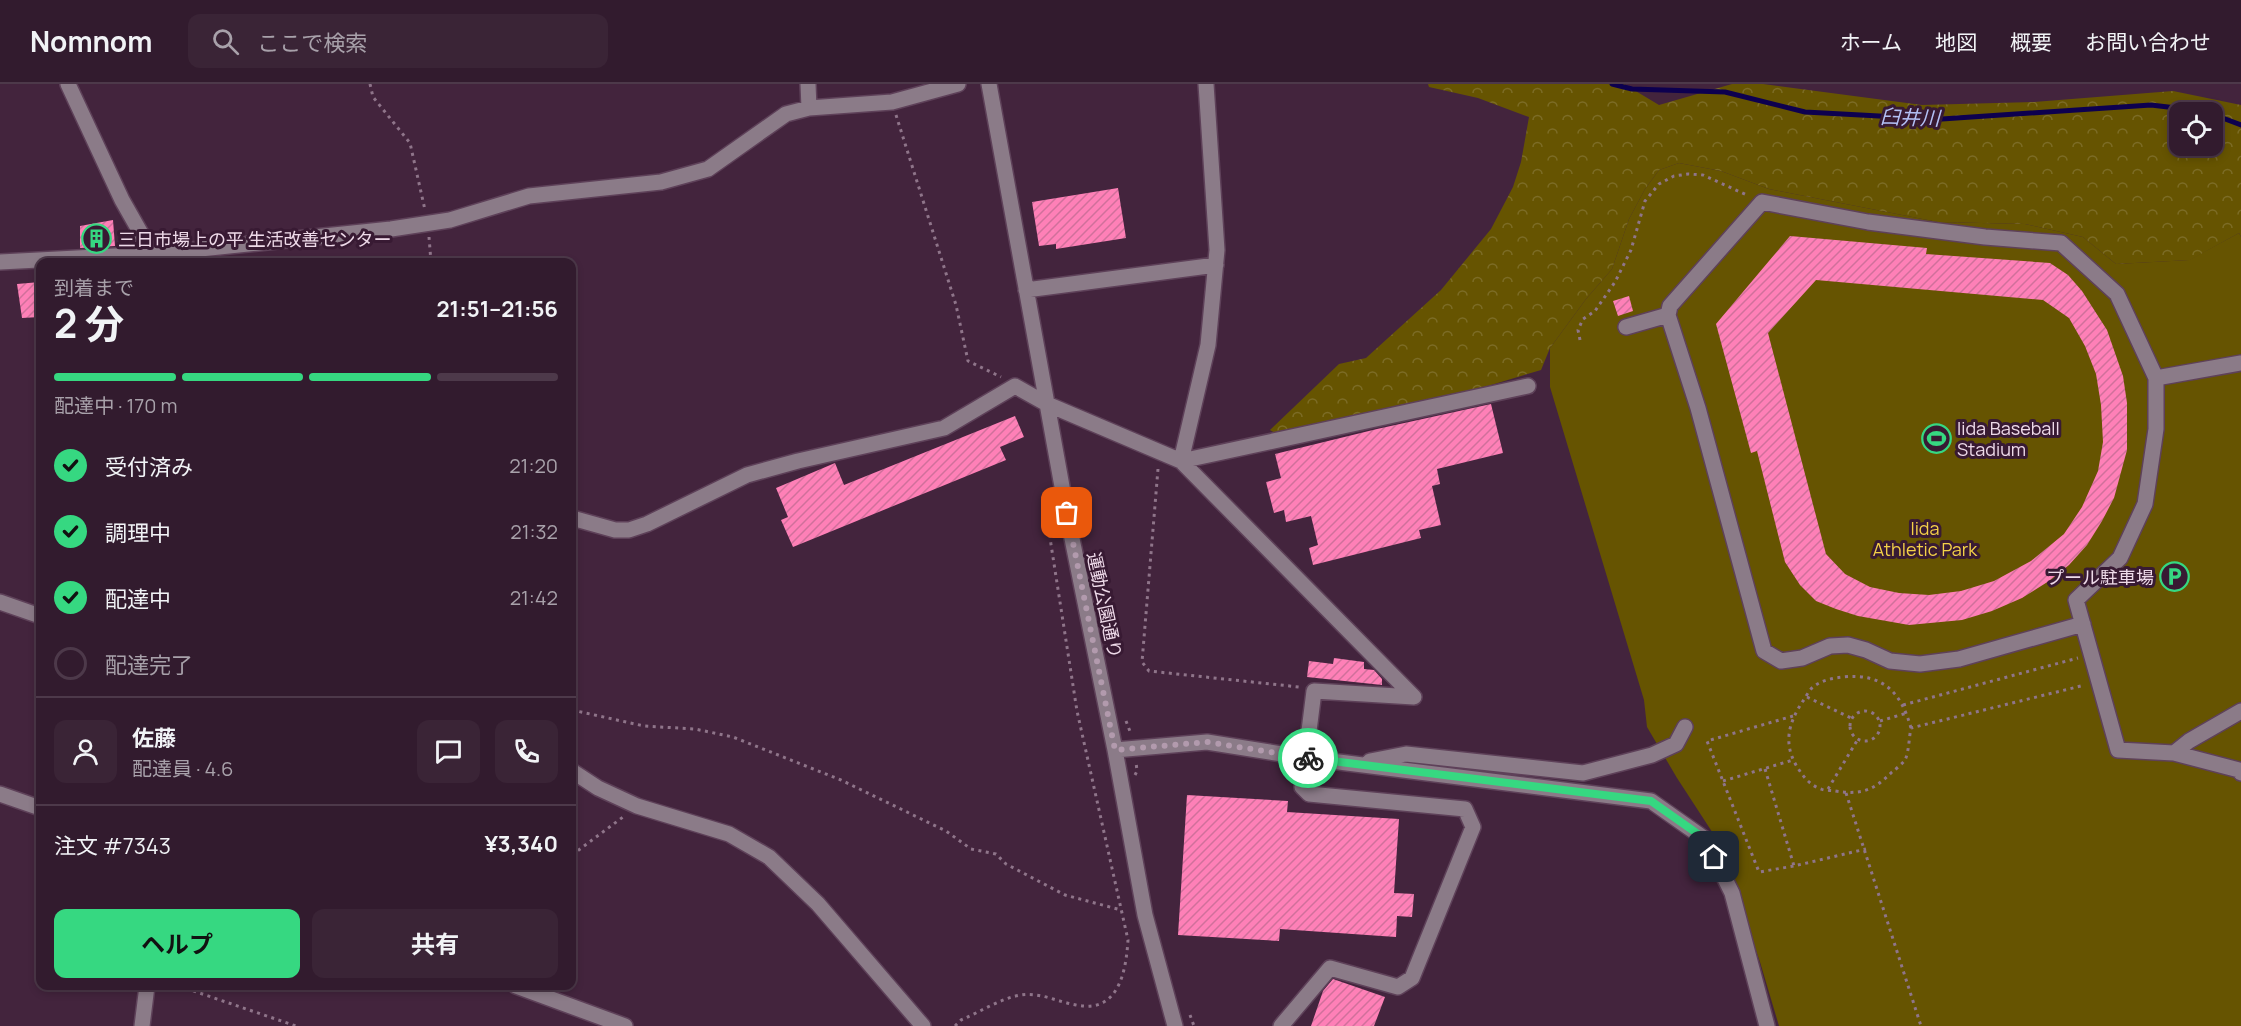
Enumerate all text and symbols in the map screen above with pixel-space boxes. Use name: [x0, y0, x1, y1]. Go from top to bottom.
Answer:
search box: [188, 14, 608, 68]
text: Nomnom: [30, 22, 152, 60]
icon: search: [209, 25, 242, 58]
text: ここで検索: [257, 28, 367, 58]
text: ホーム: [1840, 28, 1902, 56]
text: 地図: [1935, 28, 1977, 56]
text: 概要: [2010, 28, 2052, 56]
text: お問い合わせ: [2085, 28, 2211, 56]
water label: 臼井川: [1880, 102, 1942, 132]
map controls: [2169, 102, 2223, 156]
button: locate: [2169, 102, 2223, 156]
building icon: 三日市場上の平 生活改善センター: [81, 223, 113, 255]
place label: 三日市場上の平 生活改善センター: [118, 227, 392, 251]
text: 到着まで: [54, 274, 134, 301]
text: 21:51–21:56: [436, 294, 558, 324]
text: 2 分: [54, 296, 124, 350]
text: 配達中 · 170 m: [54, 392, 178, 419]
place label: Iida Baseball Stadium: [1957, 416, 2060, 461]
sports icon: Iida Baseball Stadium: [1920, 422, 1952, 454]
icon: check: [54, 449, 87, 482]
text: 受付済み: [105, 452, 193, 482]
text: 21:20: [509, 452, 558, 479]
pin: [1041, 487, 1092, 538]
icon: bag: [1050, 496, 1083, 529]
icon: check: [54, 515, 87, 548]
park label: Iida Athletic Park: [1873, 516, 1978, 561]
text: 調理中: [105, 518, 171, 548]
text: 21:32: [510, 518, 558, 545]
street label: 運動公園通り: [1082, 550, 1128, 660]
parking icon: プール駐車場: [2159, 561, 2191, 593]
place label: プール駐車場: [2046, 565, 2154, 589]
icon: check: [54, 581, 87, 614]
text: 配達中: [105, 584, 171, 614]
text: 21:42: [510, 584, 558, 611]
text: 配達完了: [105, 650, 193, 680]
button: person: [54, 720, 117, 783]
button: chat: [417, 720, 480, 783]
button: phone: [495, 720, 558, 783]
text: 佐藤: [132, 723, 176, 753]
courier: [1278, 728, 1338, 788]
icon: bike: [1292, 742, 1325, 775]
text: 配達員 · 4.6: [132, 755, 233, 782]
text: ¥3,340: [484, 829, 558, 859]
text: 注文 #7343: [54, 831, 171, 861]
pin: [1688, 831, 1739, 882]
icon: home: [1697, 840, 1730, 873]
button: ヘルプ: [54, 909, 300, 978]
button: 共有: [312, 909, 558, 978]

